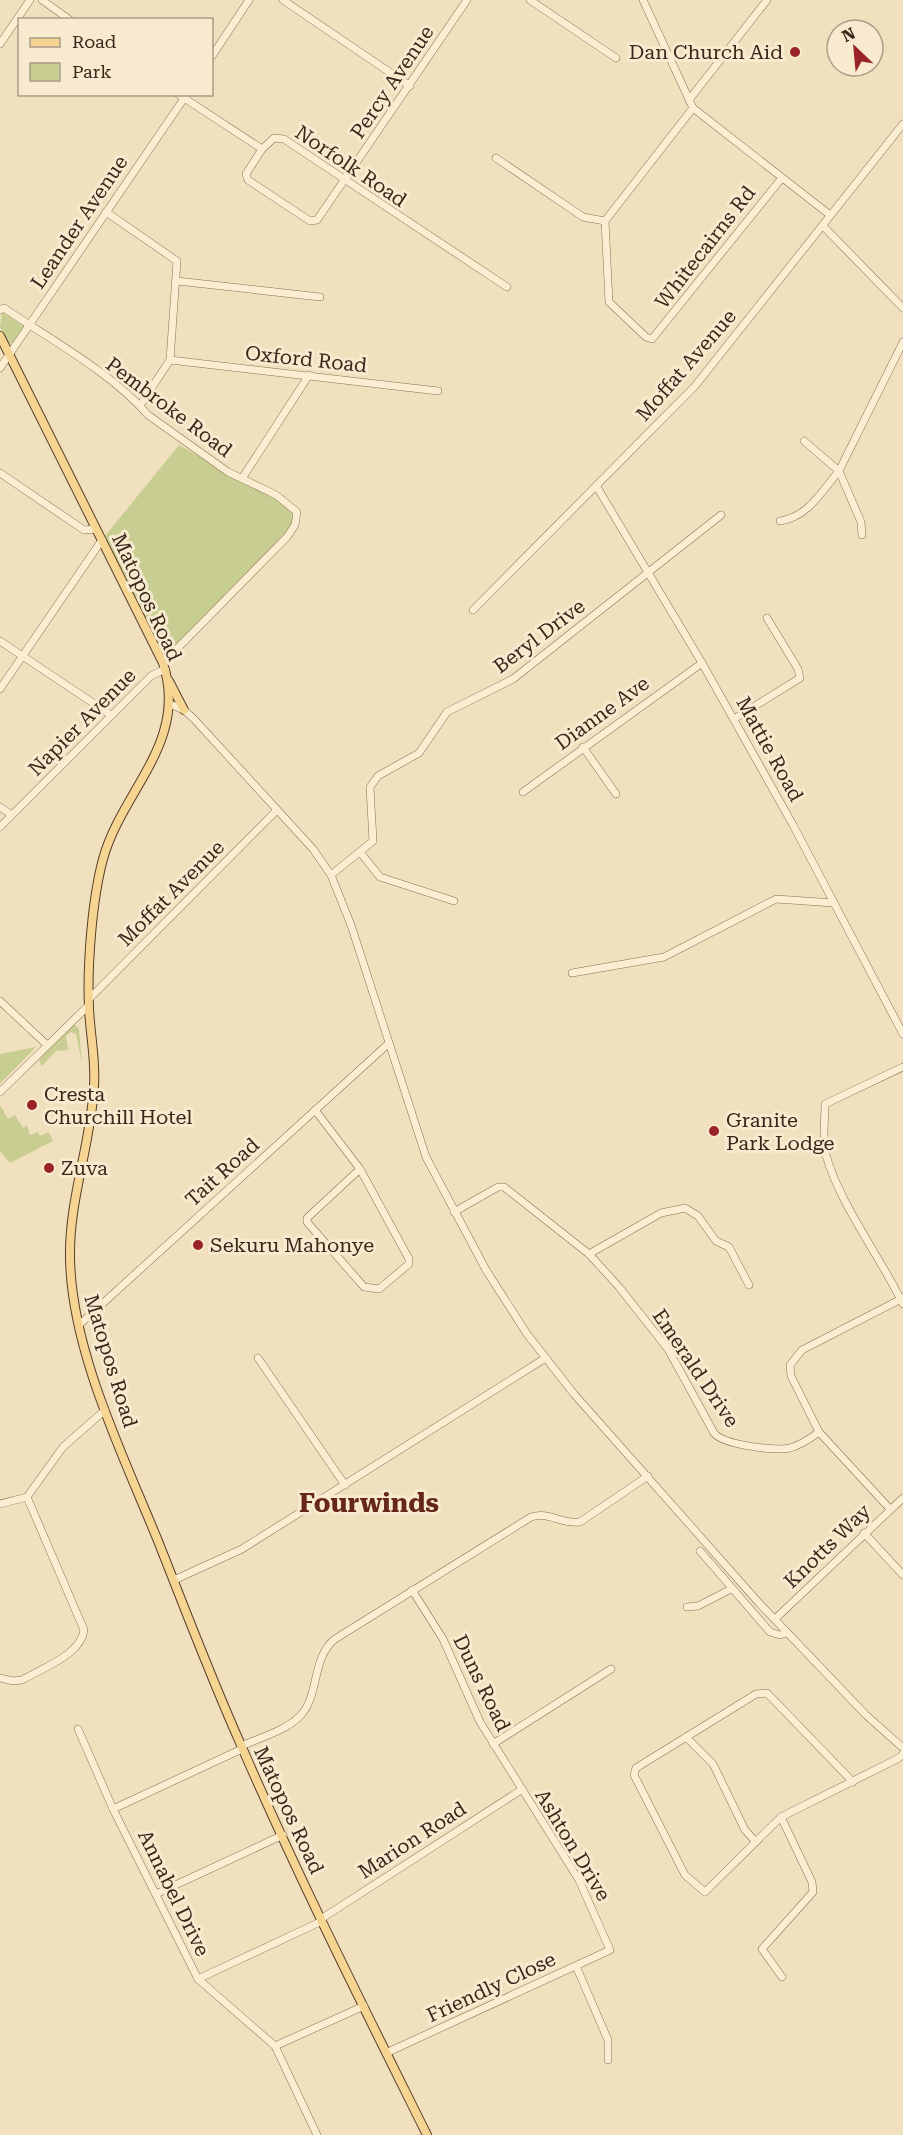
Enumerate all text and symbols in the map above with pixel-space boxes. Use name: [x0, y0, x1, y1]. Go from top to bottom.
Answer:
legend: [18, 18, 213, 96]
north arrow: [825, 18, 885, 78]
street label: Percy Avenue: [345, 21, 439, 143]
text: N: [839, 24, 858, 46]
text: Road: [72, 31, 117, 52]
place label: Dan Church Aid: [629, 40, 783, 64]
marker: Dan Church Aid: [788, 45, 802, 59]
text: Park: [72, 61, 112, 82]
street label: Norfolk Road: [291, 120, 411, 212]
street label: Leander Avenue: [25, 151, 133, 293]
street label: Whitecairns Rd: [650, 181, 760, 313]
street label: Moffat Avenue: [631, 304, 741, 426]
street label: Oxford Road: [244, 341, 368, 377]
street label: Pembroke Road: [101, 352, 237, 462]
street label: Matopos Road: [107, 529, 187, 665]
street label: Beryl Drive: [489, 594, 590, 678]
street label: Napier Avenue: [23, 663, 141, 781]
street label: Dianne Ave: [550, 671, 654, 755]
street label: Mattie Road: [731, 692, 809, 806]
street label: Moffat Avenue: [113, 835, 229, 951]
place label: Cresta Churchill Hotel: [44, 1082, 192, 1129]
marker: Cresta Churchill Hotel: [25, 1098, 39, 1112]
place label: Granite Park Lodge: [726, 1108, 835, 1155]
marker: Granite Park Lodge: [707, 1124, 721, 1138]
street label: Tait Road: [180, 1133, 264, 1211]
place label: Zuva: [61, 1156, 108, 1180]
marker: Zuva: [42, 1161, 56, 1175]
place label: Sekuru Mahonye: [210, 1233, 374, 1257]
marker: Sekuru Mahonye: [191, 1238, 205, 1252]
street label: Matopos Road: [79, 1291, 143, 1431]
street label: Emerald Drive: [648, 1304, 744, 1432]
district label: Fourwinds: [299, 1488, 439, 1518]
street label: Knotts Way: [779, 1499, 875, 1593]
street label: Duns Road: [448, 1631, 516, 1735]
street label: Matopos Road: [249, 1742, 329, 1878]
street label: Ashton Drive: [530, 1785, 616, 1905]
street label: Marion Road: [354, 1796, 471, 1884]
street label: Annabel Drive: [133, 1826, 215, 1960]
street label: Friendly Close: [423, 1947, 559, 2027]

